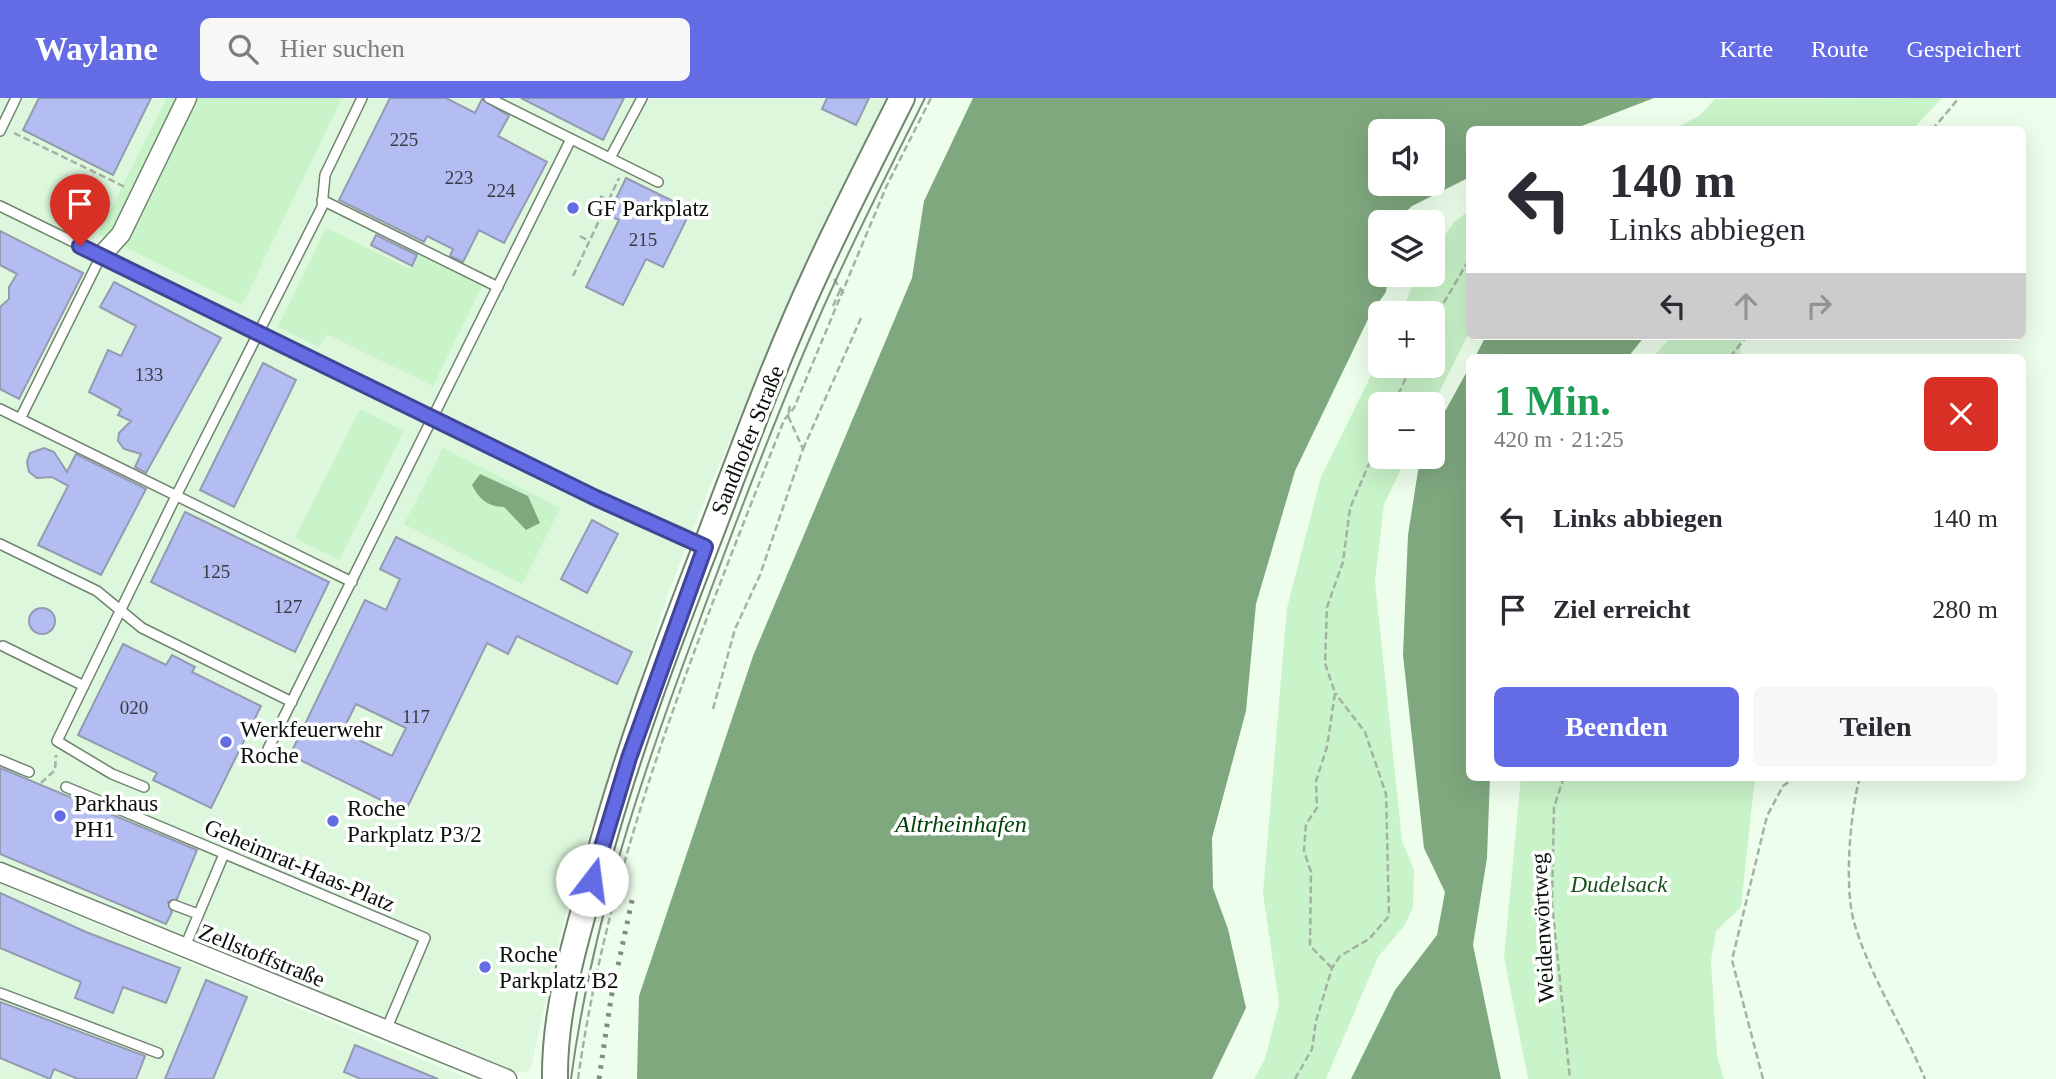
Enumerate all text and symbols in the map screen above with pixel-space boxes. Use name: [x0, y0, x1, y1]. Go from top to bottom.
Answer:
search box: [200, 18, 690, 81]
icon: search: [224, 30, 262, 68]
text: Waylane: [35, 31, 158, 67]
text: Hier suchen: [280, 34, 405, 63]
text: Karte: [1720, 36, 1773, 62]
text: Route: [1811, 36, 1868, 62]
text: Gespeichert: [1906, 36, 2021, 62]
map controls: [1368, 119, 1445, 469]
button: sound: [1368, 119, 1445, 196]
house number: 225: [390, 129, 418, 150]
text: 140 m: [1609, 153, 1736, 208]
icon: left: [1494, 154, 1585, 245]
house number: 223: [445, 167, 473, 188]
pin: [50, 174, 110, 246]
house number: 224: [487, 180, 516, 201]
icon: arrive: [61, 185, 99, 223]
place label: GF Parkplatz: [587, 196, 709, 221]
marker: GF Parkplatz: [565, 200, 581, 216]
button: layers: [1368, 210, 1445, 287]
text: Links abbiegen: [1609, 211, 1805, 247]
house number: 215: [629, 229, 657, 250]
icon: left: [1654, 287, 1692, 325]
icon: ahead: [1727, 287, 1765, 325]
icon: right: [1800, 287, 1838, 325]
button: +: [1368, 301, 1445, 378]
street label: Sandhofer Straße: [706, 362, 789, 519]
house number: 133: [135, 364, 163, 385]
button: close: [1924, 377, 1998, 451]
text: 1 Min.: [1494, 378, 1611, 424]
button: −: [1368, 392, 1445, 469]
text: 420 m · 21:25: [1494, 427, 1624, 452]
icon: left: [1494, 500, 1532, 538]
text: Links abbiegen: [1553, 504, 1723, 533]
text: 140 m: [1932, 504, 1998, 533]
house number: 125: [202, 561, 230, 582]
icon: arrive: [1494, 591, 1532, 629]
text: Ziel erreicht: [1553, 595, 1690, 624]
text: 280 m: [1932, 595, 1998, 624]
house number: 127: [274, 596, 302, 617]
button: Beenden: [1494, 687, 1739, 767]
button: Teilen: [1753, 687, 1998, 767]
house number: 020: [120, 697, 148, 718]
house number: 117: [402, 706, 430, 727]
place label: Werkfeuerwehr Roche: [240, 717, 383, 768]
marker: Werkfeuerwehr Roche: [218, 734, 234, 750]
place label: Parkhaus PH1: [74, 791, 158, 842]
place label: Roche Parkplatz P3/2: [347, 796, 482, 847]
marker: Parkhaus PH1: [52, 808, 68, 824]
water label: Altrheinhafen: [893, 811, 1027, 837]
marker: Roche Parkplatz P3/2: [325, 813, 341, 829]
street label: Geheimrat-Haas-Platz: [201, 814, 399, 917]
position arrow: [555, 843, 629, 917]
street label: Weidenwörtweg: [1526, 852, 1559, 1004]
park label: Dudelsack: [1569, 872, 1668, 897]
street label: Zellstoffstraße: [195, 919, 328, 992]
place label: Roche Parkplatz B2: [499, 942, 618, 993]
marker: Roche Parkplatz B2: [477, 959, 493, 975]

